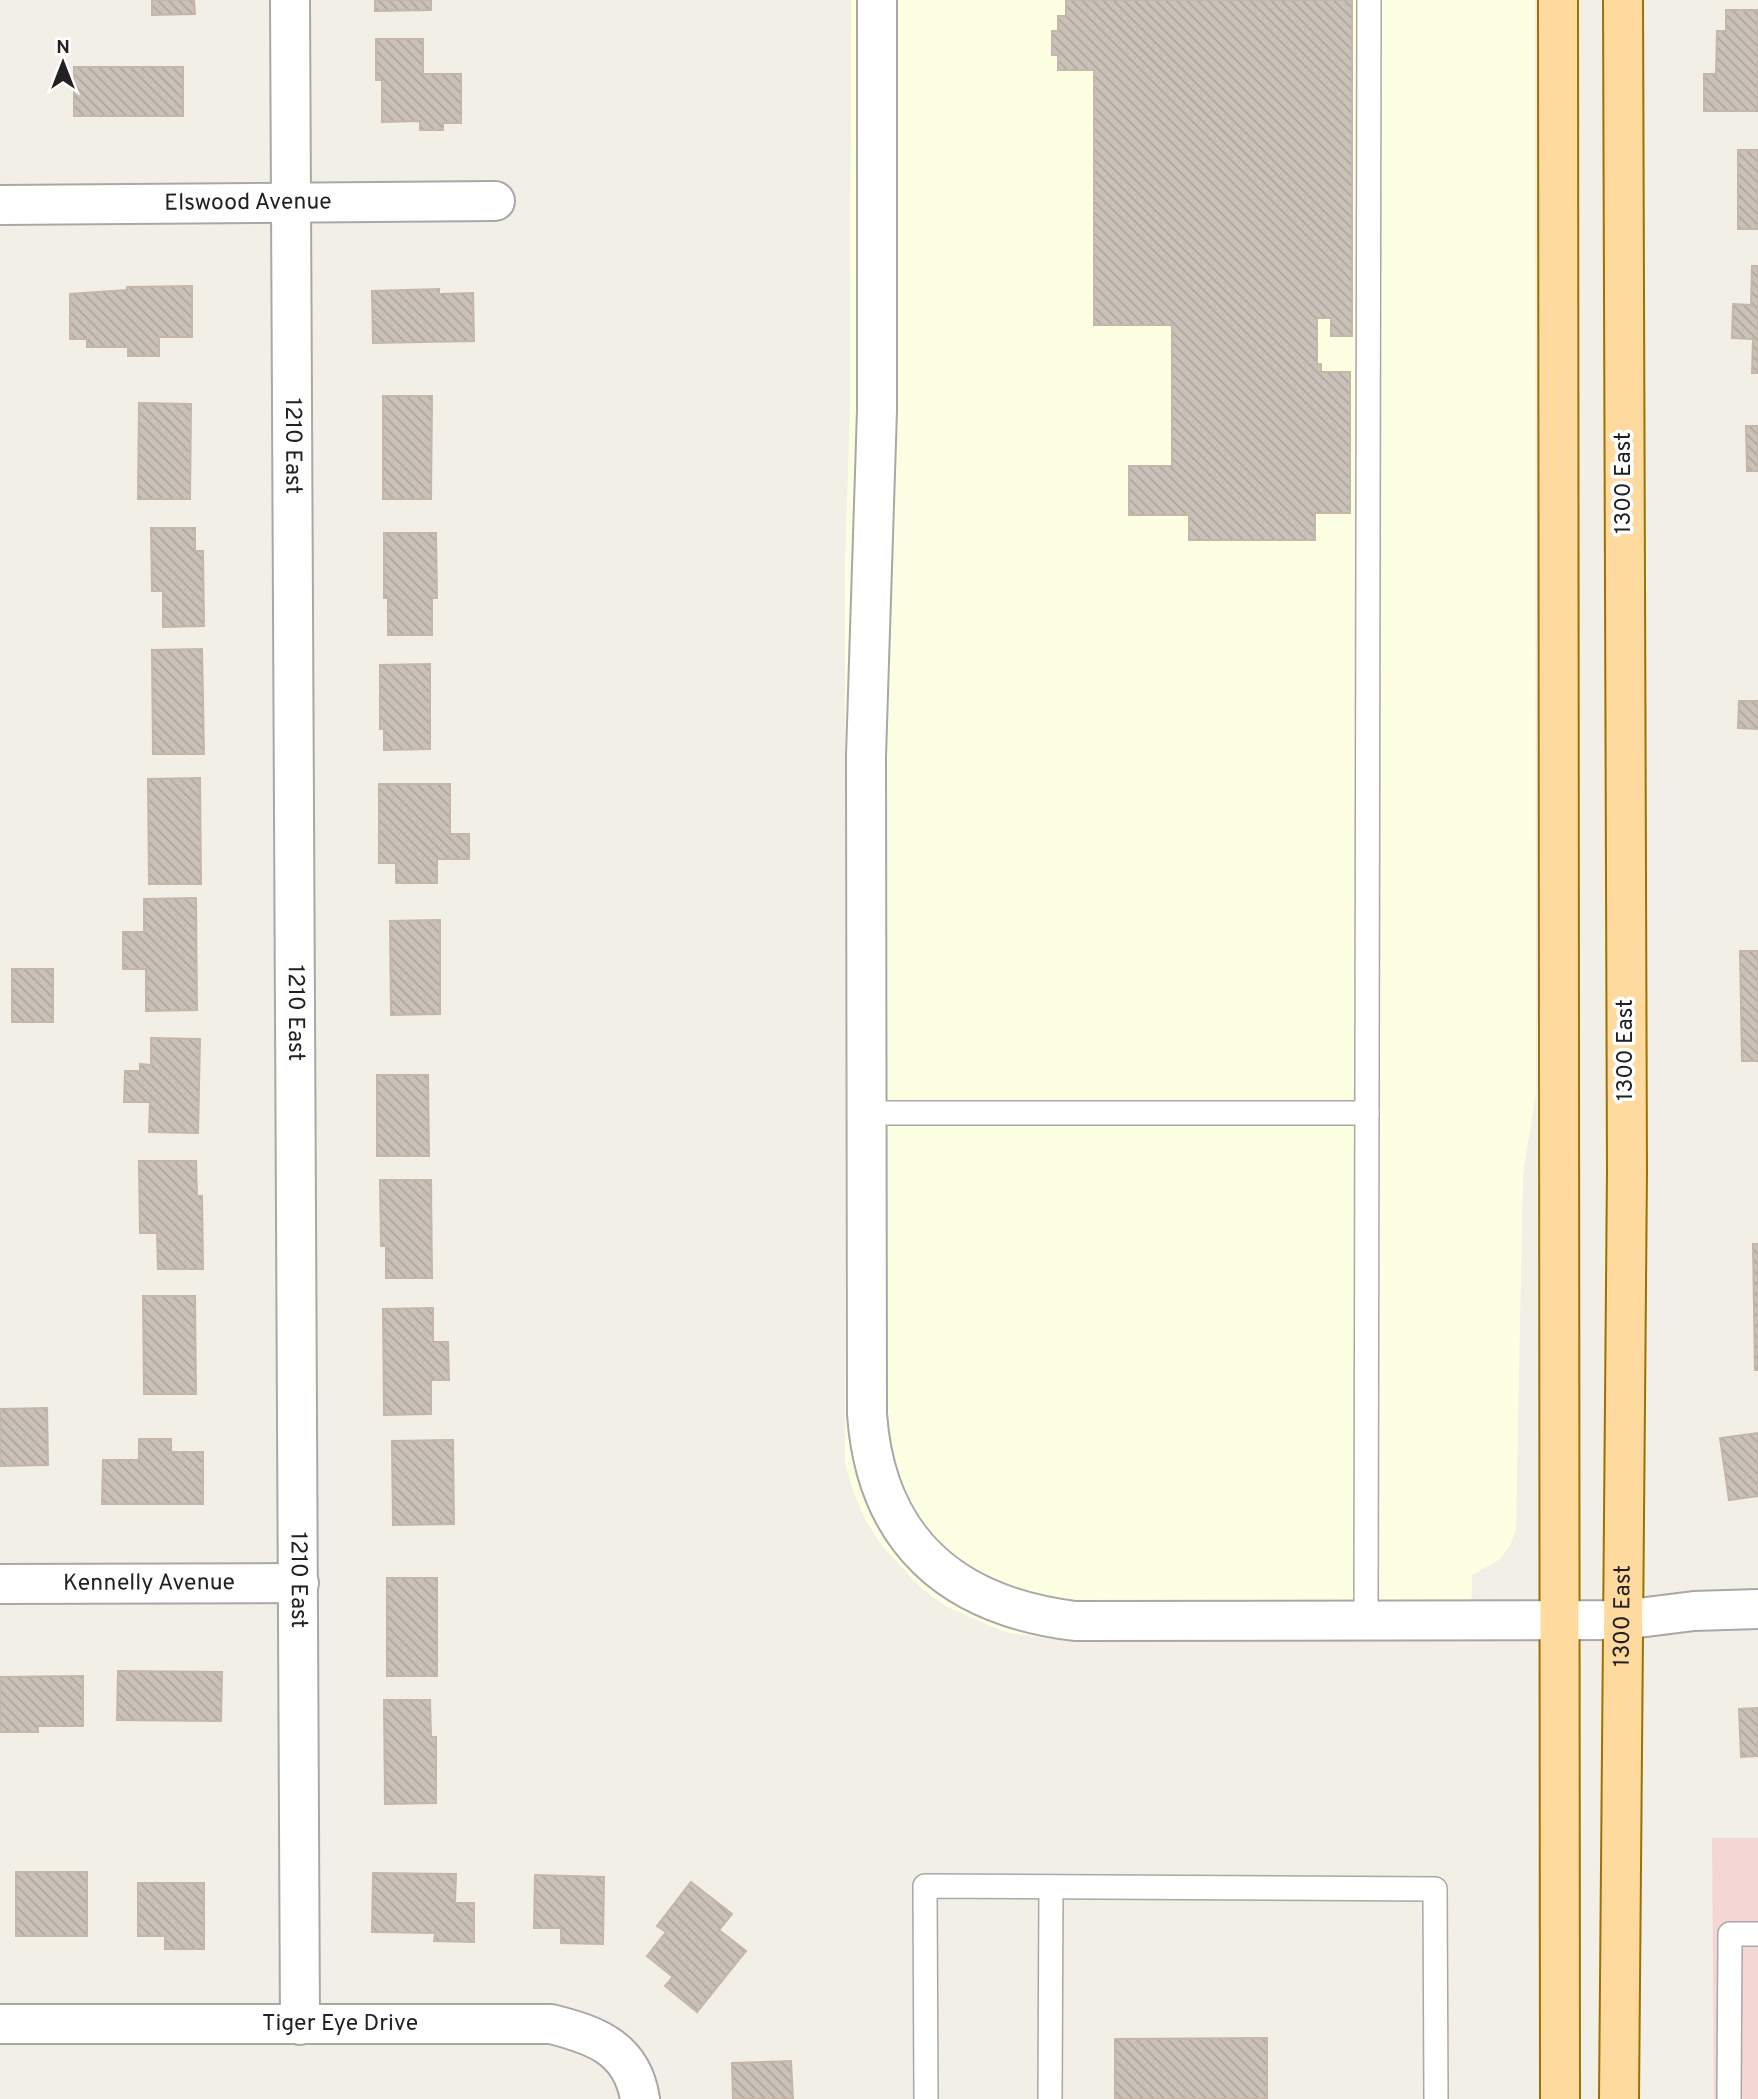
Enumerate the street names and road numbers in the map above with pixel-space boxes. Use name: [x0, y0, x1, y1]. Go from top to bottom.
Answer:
street label: Elswood Avenue: [164, 188, 332, 218]
street label: 1210 East: [277, 398, 307, 494]
street label: 1300 East: [1610, 432, 1639, 534]
street label: 1210 East: [280, 965, 310, 1061]
street label: 1300 East: [1612, 999, 1641, 1101]
street label: 1210 East: [283, 1532, 313, 1628]
street label: 1300 East: [1608, 1565, 1638, 1667]
street label: Kennelly Avenue: [63, 1569, 235, 1598]
street label: Tiger Eye Drive: [262, 2010, 418, 2039]

